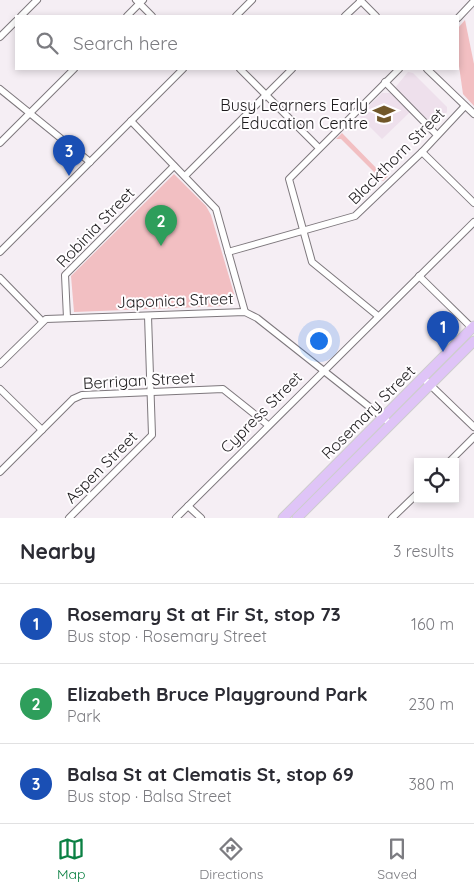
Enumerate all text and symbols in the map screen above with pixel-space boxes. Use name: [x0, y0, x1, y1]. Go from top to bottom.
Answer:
search box: [15, 15, 459, 70]
icon: search: [33, 29, 61, 57]
text: Search here: [73, 31, 178, 55]
place label: Busy Learners Early Education Centre: [220, 95, 368, 133]
school or university icon: Busy Learners Early Education Centre: [371, 101, 397, 127]
street label: Blackthorn Street: [344, 104, 448, 208]
pin: 3: [53, 135, 85, 176]
street label: Robinia Street: [52, 183, 138, 271]
pin: 2: [145, 205, 177, 246]
street label: Japonica Street: [116, 288, 234, 312]
pin: 1: [427, 311, 459, 352]
your location: [306, 328, 332, 354]
street label: Rosemary Street: [317, 361, 419, 463]
street label: Berrigan Street: [82, 367, 196, 393]
street label: Cypress Street: [216, 367, 306, 457]
street label: Aspen Street: [61, 427, 141, 507]
map controls: [414, 458, 459, 503]
button: locate: [414, 458, 459, 503]
text: Nearby: [20, 538, 96, 564]
text: 3 results: [393, 541, 454, 561]
text: Rosemary St at Fir St, stop 73: [67, 602, 341, 626]
text: 1: [33, 614, 39, 634]
text: 160 m: [411, 614, 454, 634]
text: Bus stop · Rosemary Street: [67, 626, 267, 646]
text: Elizabeth Bruce Playground Park: [67, 682, 368, 706]
text: 2: [31, 694, 41, 714]
text: 230 m: [408, 694, 454, 714]
text: Park: [67, 706, 101, 726]
text: Balsa St at Clematis St, stop 69: [67, 762, 354, 786]
text: 3: [32, 774, 40, 794]
text: 380 m: [408, 774, 454, 794]
text: Bus stop · Balsa Street: [67, 786, 232, 806]
tab: Map: [57, 835, 85, 883]
tab: Directions: [199, 835, 263, 883]
tab: Saved: [377, 835, 417, 883]

